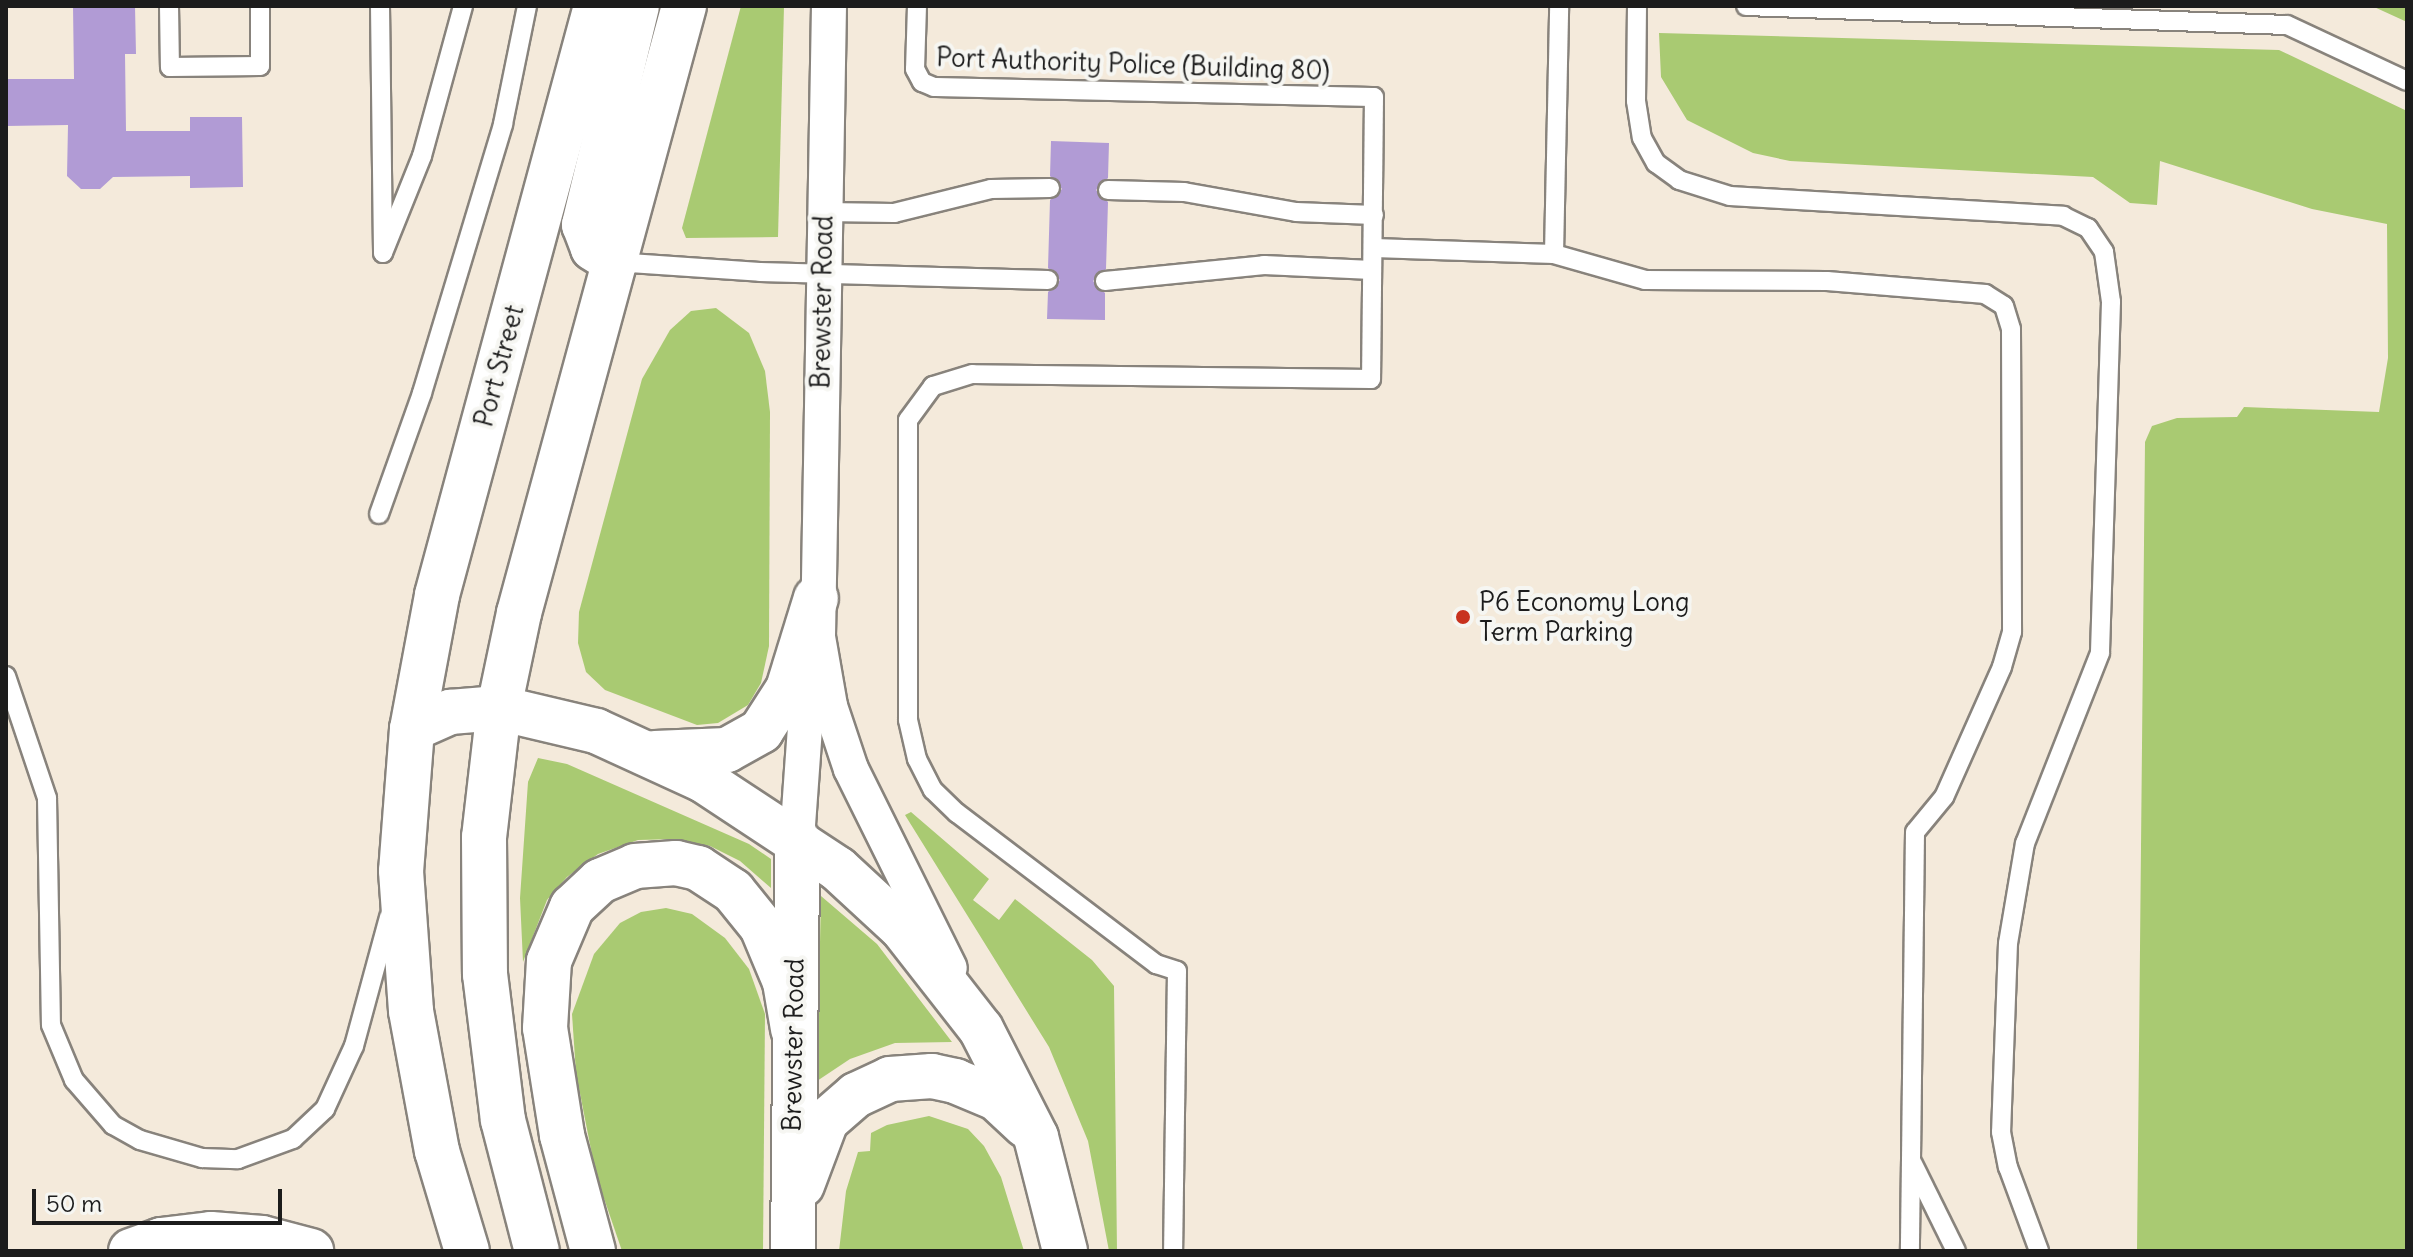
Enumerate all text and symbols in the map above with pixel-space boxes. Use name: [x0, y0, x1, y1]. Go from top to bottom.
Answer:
street label: Port Authority Police (Building 80): [936, 42, 1330, 86]
street label: Brewster Road: [805, 215, 839, 389]
street label: Port Street: [468, 302, 530, 430]
place label: P6 Economy Long Term Parking: [1479, 586, 1690, 648]
marker: P6 Economy Long Term Parking: [1454, 608, 1472, 626]
street label: Brewster Road: [776, 958, 810, 1132]
scale bar: [36, 1173, 286, 1223]
text: 50 m: [46, 1188, 102, 1218]

